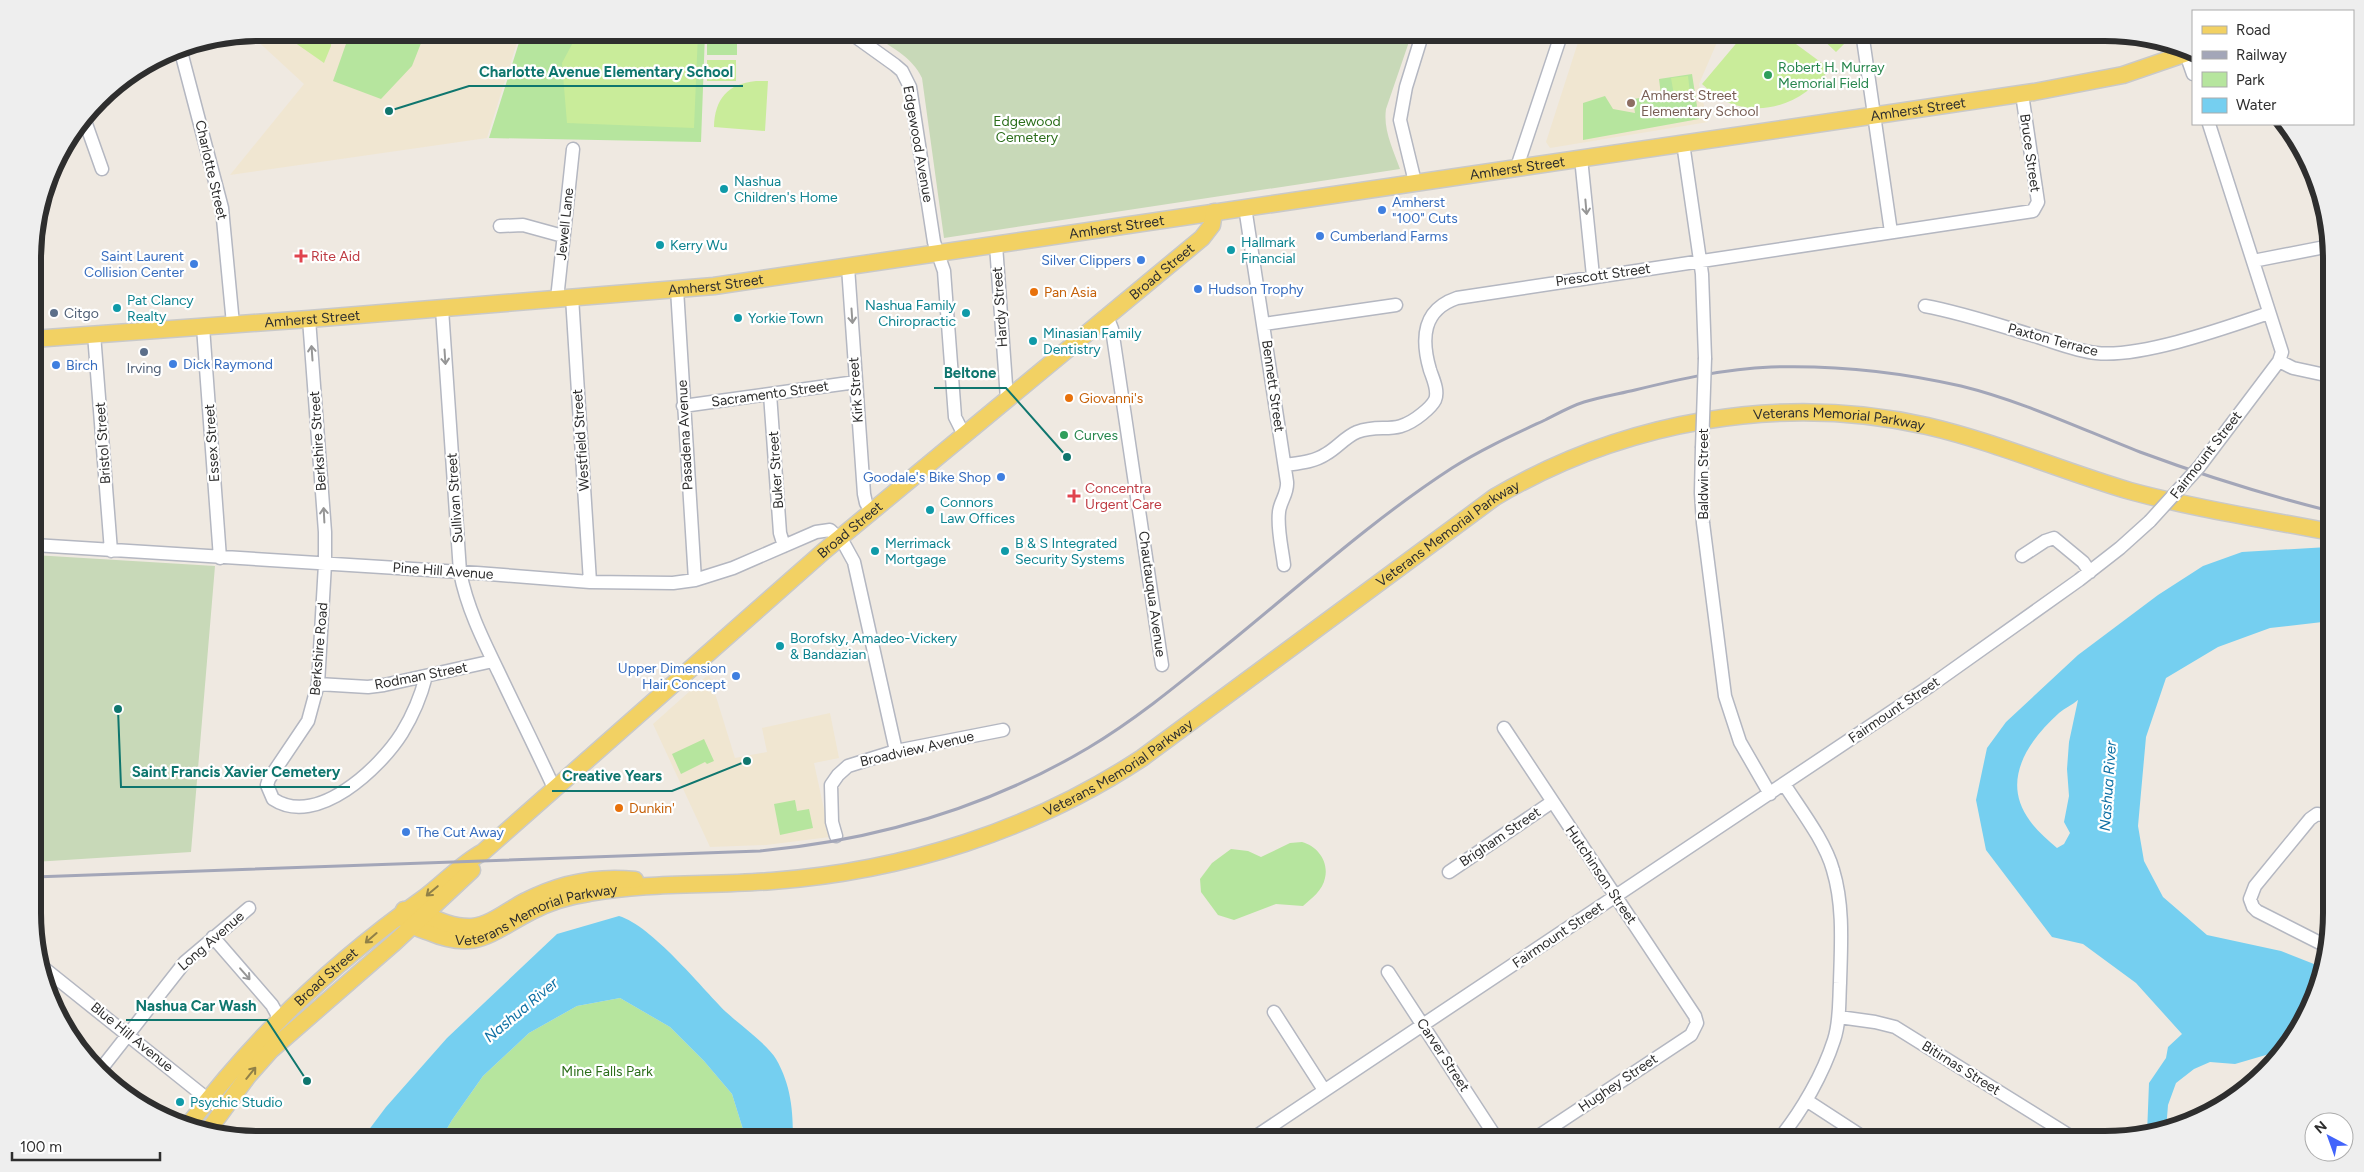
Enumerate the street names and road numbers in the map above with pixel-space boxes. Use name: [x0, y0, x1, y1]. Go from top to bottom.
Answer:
street label: Edgewood Avenue: [899, 84, 937, 204]
street label: Amherst Street: [1869, 94, 1967, 124]
street label: Bruce Street: [2016, 113, 2044, 193]
street label: Charlotte Street: [191, 118, 231, 222]
street label: Amherst Street: [1469, 153, 1566, 183]
street label: Jewell Lane: [553, 187, 577, 261]
street label: Amherst Street: [1068, 211, 1165, 242]
street label: Broad Street: [1126, 240, 1198, 303]
street label: Prescott Street: [1554, 260, 1652, 290]
street label: Hardy Street: [989, 266, 1011, 348]
street label: Amherst Street: [667, 270, 765, 298]
street label: Amherst Street: [264, 306, 361, 331]
street label: Paxton Terrace: [2006, 320, 2100, 360]
street label: Bennett Street: [1258, 339, 1288, 433]
street label: Kirk Street: [845, 357, 867, 423]
street label: Sacramento Street: [710, 377, 830, 411]
street label: Pasadena Avenue: [674, 379, 696, 491]
street label: Westfield Street: [569, 388, 593, 492]
street label: Berkshire Street: [306, 390, 330, 492]
street label: Bristol Street: [92, 401, 114, 485]
street label: Essex Street: [201, 403, 223, 483]
street label: Veterans Memorial Parkway: [1753, 404, 1927, 434]
street label: Fairmount Street: [2167, 408, 2245, 502]
street label: Baldwin Street: [1695, 428, 1712, 520]
street label: Buker Street: [765, 430, 787, 510]
street label: Sullivan Street: [443, 452, 467, 544]
street label: Veterans Memorial Parkway: [1373, 476, 1523, 590]
street label: Broad Street: [814, 498, 886, 562]
street label: Chautauqua Avenue: [1135, 530, 1169, 658]
street label: Pine Hill Avenue: [392, 559, 494, 583]
street label: Berkshire Road: [306, 602, 332, 696]
street label: Rodman Street: [373, 659, 469, 693]
street label: Fairmount Street: [1845, 673, 1943, 747]
street label: Veterans Memorial Parkway: [1041, 715, 1197, 820]
street label: Broadview Avenue: [858, 728, 976, 770]
street label: Brigham Street: [1456, 804, 1544, 870]
street label: Hutchinson Street: [1562, 823, 1640, 927]
street label: Veterans Memorial Parkway: [454, 880, 619, 949]
street label: Fairmount Street: [1509, 898, 1607, 972]
street label: Long Avenue: [174, 907, 248, 974]
street label: Broad Street: [291, 944, 361, 1010]
street label: Blue Hill Avenue: [87, 999, 177, 1076]
street label: Carver Street: [1413, 1015, 1473, 1095]
street label: Bitirnas Street: [1919, 1037, 2003, 1099]
street label: Hughey Street: [1575, 1050, 1661, 1116]

